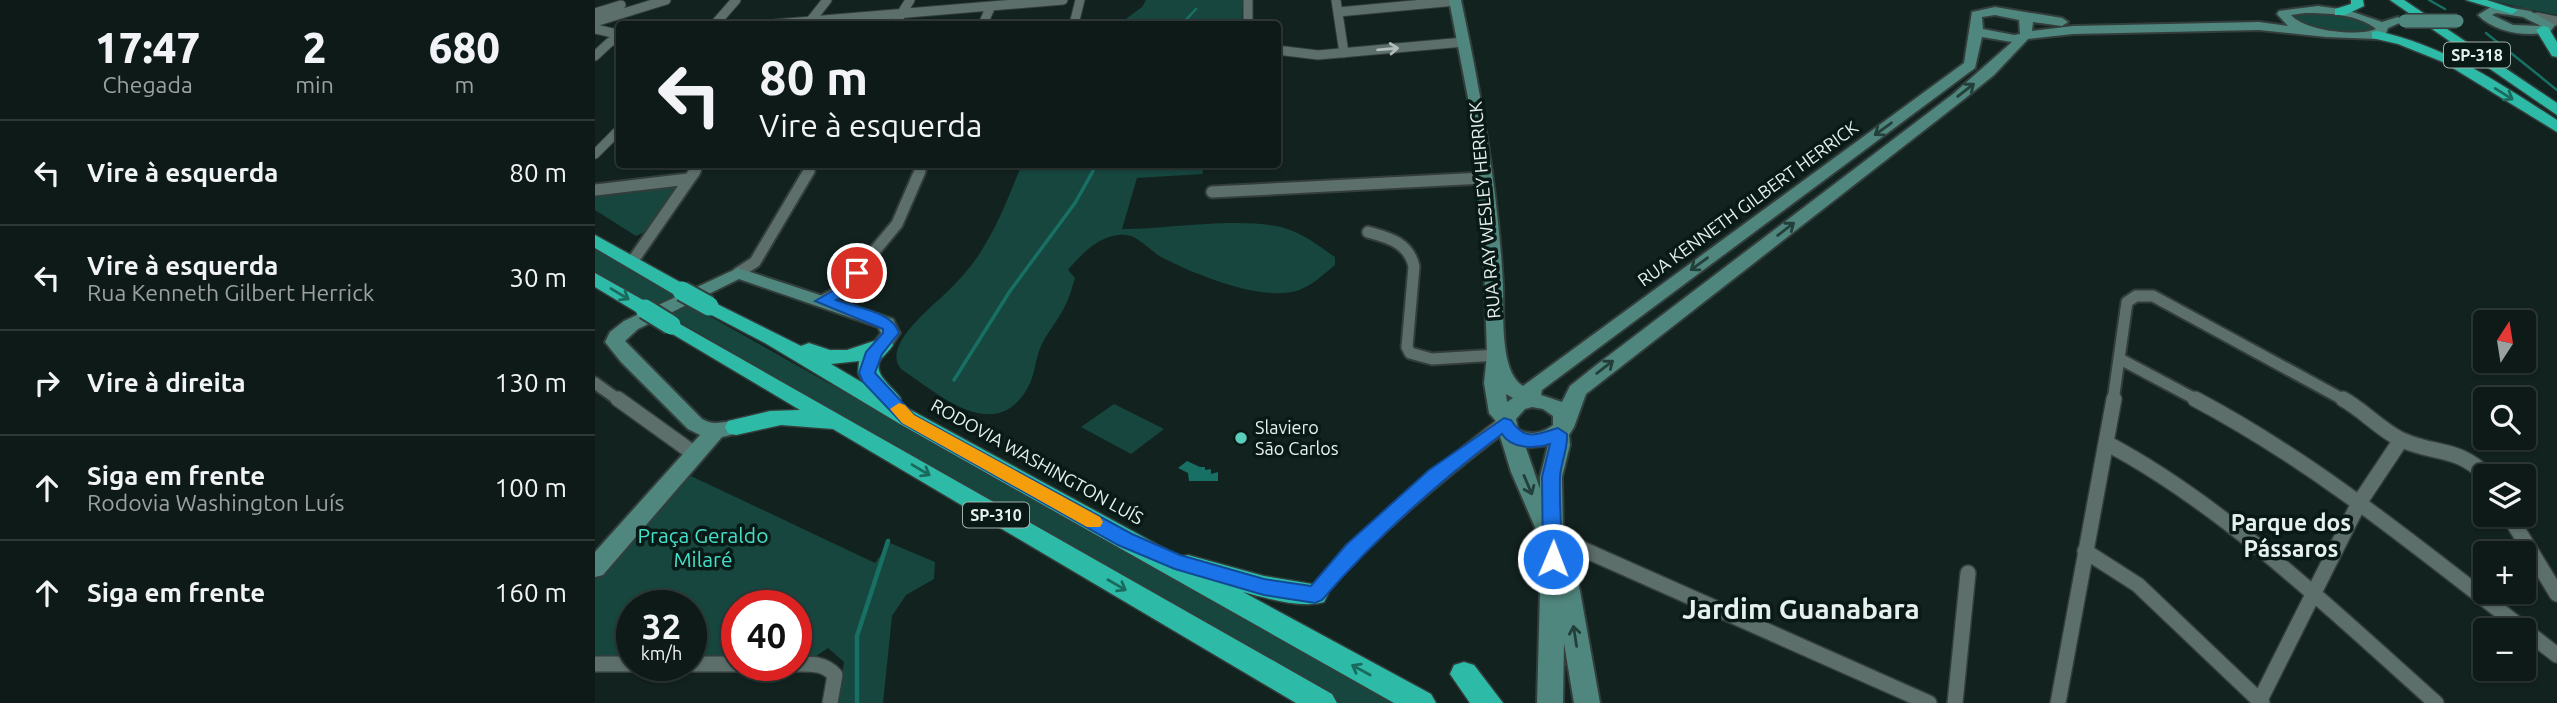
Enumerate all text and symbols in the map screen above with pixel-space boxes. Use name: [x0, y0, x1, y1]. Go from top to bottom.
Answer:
text: 17:47: [95, 24, 200, 71]
text: 2: [303, 24, 326, 71]
text: 680: [429, 24, 500, 71]
one-way arrow: [1376, 42, 1399, 55]
road number: SP-318: [2444, 42, 2510, 68]
icon: left: [644, 49, 735, 140]
text: 80 m: [759, 49, 868, 104]
text: Chegada: [102, 72, 193, 97]
text: min: [295, 72, 334, 97]
text: m: [454, 72, 474, 97]
one-way arrow: [1956, 82, 1975, 97]
one-way arrow: [2493, 87, 2513, 101]
street label: RUA RAY WESLEY HERRICK: [1465, 101, 1503, 319]
text: Vire à esquerda: [759, 107, 982, 143]
street label: RUA KENNETH GILBERT HERRICK: [1633, 117, 1861, 290]
one-way arrow: [1874, 122, 1893, 136]
icon: left: [28, 154, 66, 192]
text: Vire à esquerda: [87, 158, 278, 187]
text: 80 m: [509, 158, 567, 187]
one-way arrow: [1776, 221, 1794, 236]
pin: [827, 243, 887, 303]
text: Vire à esquerda: [87, 251, 278, 280]
icon: arrive: [838, 254, 876, 292]
one-way arrow: [1691, 256, 1709, 271]
icon: left: [28, 259, 66, 297]
text: 30 m: [509, 263, 567, 292]
text: Rua Kenneth Gilbert Herrick: [87, 280, 374, 305]
one-way arrow: [610, 287, 630, 301]
north arrow: [2473, 310, 2536, 373]
map controls: [2473, 310, 2536, 681]
one-way arrow: [1596, 360, 1614, 375]
icon: right: [28, 364, 66, 402]
text: Vire à direita: [87, 368, 246, 397]
text: 130 m: [495, 368, 567, 397]
button: search: [2473, 387, 2536, 450]
street label: RODOVIA WASHINGTON LUÍS: [928, 393, 1147, 528]
place label: Slaviero São Carlos: [1255, 417, 1339, 458]
marker: Slaviero São Carlos: [1233, 430, 1249, 446]
text: Siga em frente: [87, 461, 265, 490]
one-way arrow: [910, 463, 930, 477]
button: layers: [2473, 464, 2536, 527]
icon: ahead: [28, 469, 66, 507]
text: 100 m: [495, 473, 567, 502]
one-way arrow: [1522, 474, 1535, 495]
text: Rodovia Washington Luís: [87, 490, 344, 515]
road number: SP-310: [963, 502, 1029, 528]
district label: Parque dos Pássaros: [2231, 510, 2351, 561]
position arrow: [1516, 522, 1590, 596]
park label: Praça Geraldo Milaré: [638, 523, 768, 571]
button: +: [2473, 541, 2536, 604]
icon: ahead: [28, 574, 66, 612]
text: Siga em frente: [87, 578, 265, 607]
text: 160 m: [495, 578, 567, 607]
one-way arrow: [1106, 579, 1127, 592]
speed limit sign: 40: [721, 590, 812, 681]
district label: Jardim Guanabara: [1682, 593, 1920, 624]
text: 32: [642, 606, 681, 646]
button: −: [2473, 618, 2536, 681]
one-way arrow: [1568, 625, 1581, 648]
text: km/h: [641, 643, 682, 663]
one-way arrow: [1351, 663, 1371, 677]

